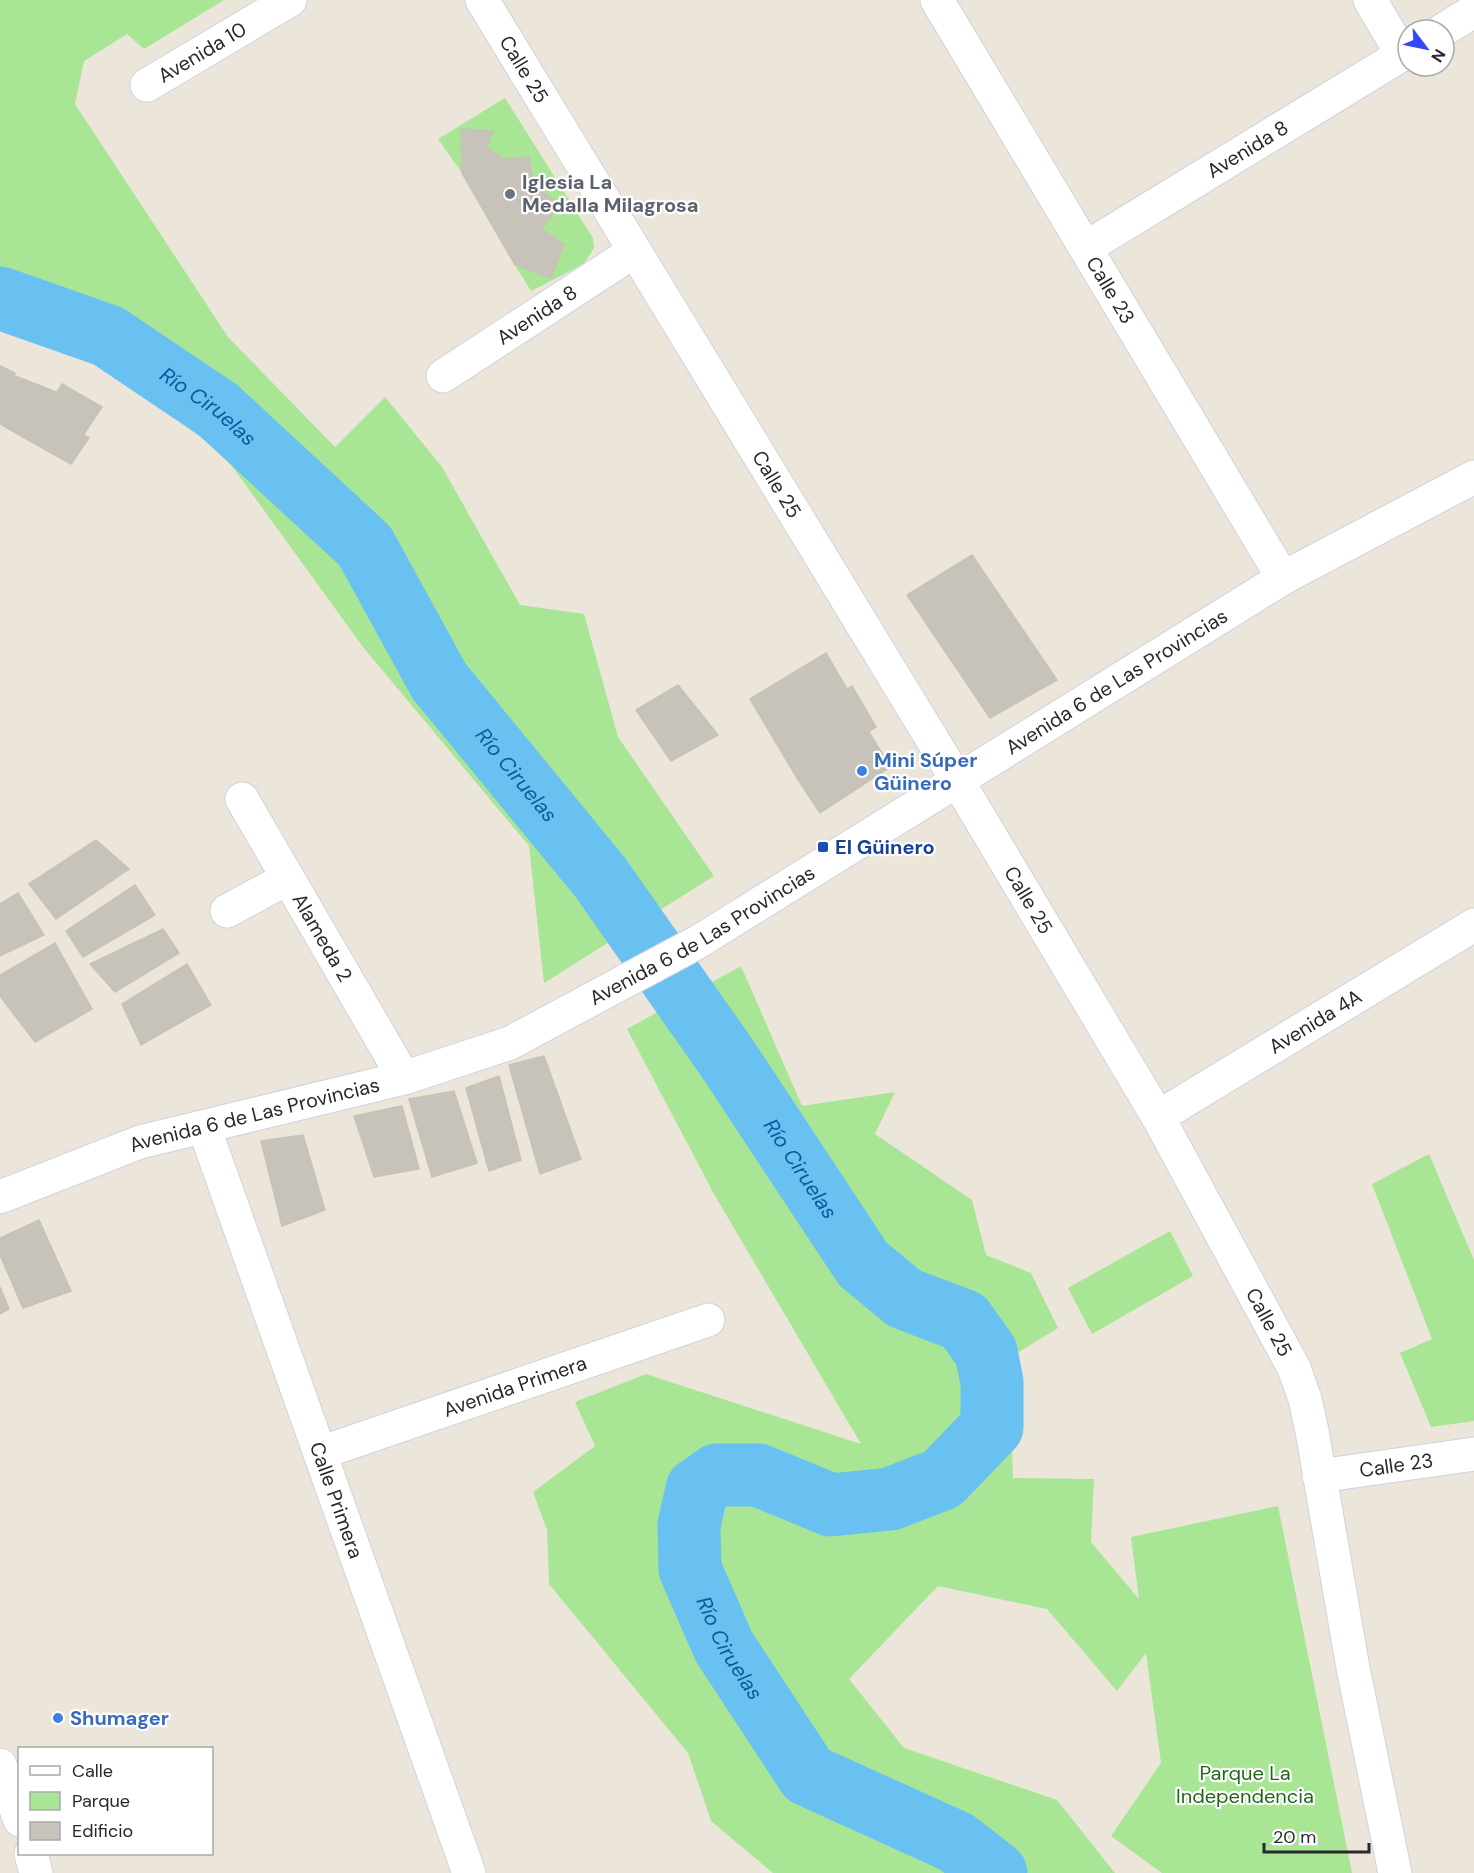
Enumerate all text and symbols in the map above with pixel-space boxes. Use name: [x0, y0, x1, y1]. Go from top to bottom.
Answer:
street label: Avenida 10: [153, 16, 251, 89]
north arrow: [1396, 18, 1456, 78]
street label: Calle 25: [494, 31, 555, 108]
text: N: [1426, 45, 1450, 66]
street label: Avenida 8: [1202, 114, 1293, 184]
place label: Iglesia La Medalla Milagrosa: [522, 169, 698, 218]
marker: Iglesia La Medalla Milagrosa: [503, 187, 517, 201]
street label: Calle 23: [1080, 251, 1141, 329]
street label: Avenida 8: [492, 279, 582, 351]
water label: Río Ciruelas: [154, 361, 262, 452]
street label: Calle 25: [746, 446, 807, 523]
street label: Avenida 6 de Las Provincias: [1001, 603, 1232, 760]
water label: Río Ciruelas: [469, 722, 563, 828]
place label: Mini Súper Güinero: [874, 747, 977, 796]
marker: Mini Súper Güinero: [855, 764, 869, 778]
place label: El Güinero: [835, 834, 935, 860]
marker: El Güinero: [816, 840, 830, 854]
street label: Avenida 6 de Las Provincias: [585, 859, 820, 1011]
street label: Calle 25: [998, 861, 1059, 939]
street label: Alameda 2: [286, 888, 358, 986]
street label: Avenida 4A: [1264, 983, 1367, 1060]
street label: Avenida 6 de Las Provincias: [125, 1071, 382, 1158]
water label: Río Ciruelas: [757, 1113, 844, 1225]
street label: Calle 25: [1240, 1283, 1298, 1361]
street label: Avenida Primera: [440, 1350, 590, 1423]
street label: Calle Primera: [304, 1438, 369, 1562]
street label: Calle 23: [1358, 1447, 1435, 1483]
water label: Río Ciruelas: [690, 1592, 769, 1706]
place label: Shumager: [70, 1705, 169, 1731]
marker: Shumager: [51, 1711, 65, 1725]
legend: [18, 1747, 213, 1855]
text: Calle: [72, 1759, 113, 1783]
park label: Parque La Independencia: [1176, 1760, 1314, 1809]
text: Parque: [72, 1789, 130, 1813]
scale bar: [1264, 1816, 1369, 1854]
text: Edificio: [72, 1819, 133, 1843]
text: 20 m: [1273, 1825, 1316, 1849]

